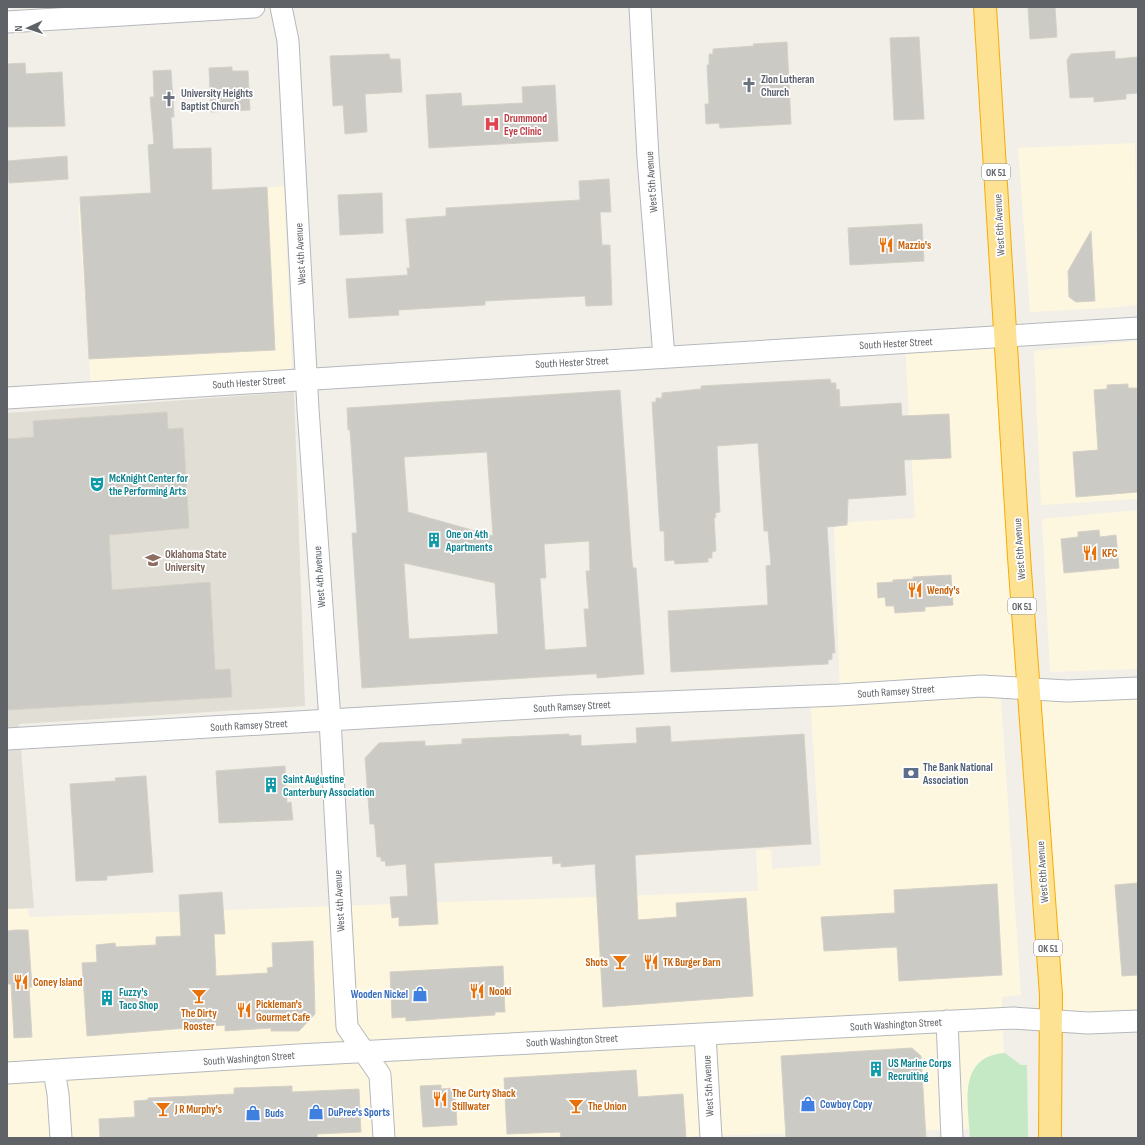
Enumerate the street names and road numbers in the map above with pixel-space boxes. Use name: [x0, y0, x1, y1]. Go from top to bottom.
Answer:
street label: West 5th Avenue: [643, 151, 660, 213]
road number: OK 51: [982, 164, 1010, 180]
street label: West 6th Avenue: [991, 194, 1008, 256]
street label: West 4th Avenue: [292, 223, 309, 285]
street label: South Hester Street: [859, 335, 934, 352]
street label: South Hester Street: [535, 354, 610, 371]
street label: South Hester Street: [212, 373, 287, 392]
street label: West 6th Avenue: [1011, 518, 1028, 580]
street label: West 4th Avenue: [311, 546, 328, 608]
road number: OK 51: [1008, 598, 1036, 614]
street label: South Ramsey Street: [857, 682, 936, 701]
street label: South Ramsey Street: [533, 698, 612, 715]
street label: South Ramsey Street: [210, 717, 289, 734]
street label: West 6th Avenue: [1034, 841, 1051, 903]
street label: West 4th Avenue: [331, 870, 348, 932]
road number: OK 51: [1034, 940, 1062, 956]
street label: South Washington Street: [850, 1016, 943, 1033]
street label: South Washington Street: [526, 1032, 619, 1049]
street label: South Washington Street: [203, 1049, 296, 1068]
street label: West 5th Avenue: [700, 1055, 717, 1117]

